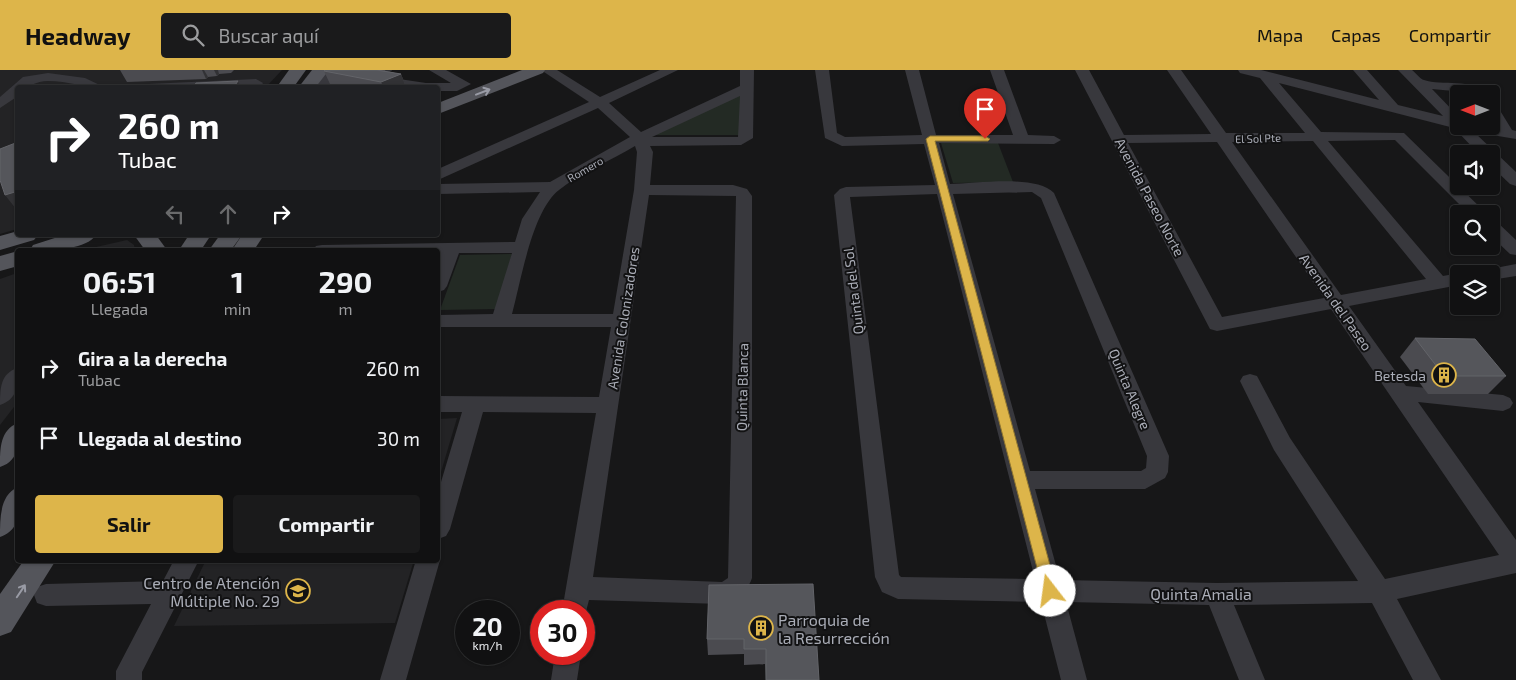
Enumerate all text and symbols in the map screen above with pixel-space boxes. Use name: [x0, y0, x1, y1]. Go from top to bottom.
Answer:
search box: [161, 13, 511, 58]
text: Headway: [25, 21, 131, 50]
icon: search: [179, 21, 207, 49]
text: Buscar aquí: [219, 24, 319, 47]
text: Mapa: [1257, 24, 1303, 46]
text: Capas: [1331, 24, 1381, 46]
text: Compartir: [1409, 24, 1491, 46]
north arrow: [1450, 85, 1500, 135]
map controls: [1450, 85, 1500, 315]
one-way arrow: [475, 87, 490, 96]
pin: [964, 88, 1006, 139]
icon: arrive: [971, 95, 999, 123]
text: 260 m: [118, 104, 219, 146]
icon: right: [35, 105, 100, 170]
street label: El Sol Pte: [1235, 131, 1281, 145]
street label: Avenida Paseo Norte: [1112, 135, 1188, 259]
button: sound: [1450, 145, 1500, 195]
text: Tubac: [118, 146, 177, 172]
street label: Romero: [565, 154, 605, 184]
icon: left: [161, 200, 189, 228]
icon: ahead: [214, 200, 242, 228]
icon: right: [267, 200, 295, 228]
button: search: [1450, 205, 1500, 255]
street label: Avenida Colonizadores: [603, 245, 643, 391]
street label: Quinta del Sol: [839, 246, 867, 335]
street label: Avenida del Paseo: [1296, 250, 1376, 354]
text: 06:51: [82, 263, 156, 299]
text: 1: [231, 263, 244, 299]
text: 290: [318, 263, 373, 299]
button: layers: [1450, 265, 1500, 315]
text: Llegada: [91, 299, 148, 318]
text: min: [224, 299, 251, 318]
text: m: [338, 299, 353, 318]
street label: Quinta Blanca: [733, 343, 751, 431]
street label: Quinta Alegre: [1105, 346, 1155, 432]
text: Gira a la derecha: [78, 347, 227, 370]
icon: right: [35, 354, 63, 382]
text: 260 m: [366, 357, 420, 380]
building icon: Betesda: [1431, 362, 1457, 388]
place label: Betesda: [1374, 367, 1426, 384]
text: Tubac: [78, 370, 121, 389]
icon: arrive: [35, 424, 63, 452]
text: Llegada al destino: [78, 427, 242, 450]
text: 30 m: [377, 427, 420, 450]
button: Salir: [35, 495, 223, 553]
button: Compartir: [233, 495, 420, 553]
position arrow: [1023, 564, 1075, 616]
place label: Centro de Atención Múltiple No. 29: [143, 573, 280, 610]
school or university icon: Centro de Atención Múltiple No. 29: [285, 578, 311, 604]
one-way arrow: [16, 584, 26, 598]
street label: Quinta Amalia: [1150, 584, 1252, 604]
speed limit sign: 30: [530, 600, 595, 665]
place label: Parroquia de la Resurrección: [778, 610, 890, 647]
text: 20: [472, 611, 503, 641]
building icon: Parroquia de la Resurrección: [748, 615, 774, 641]
text: km/h: [473, 638, 502, 652]

